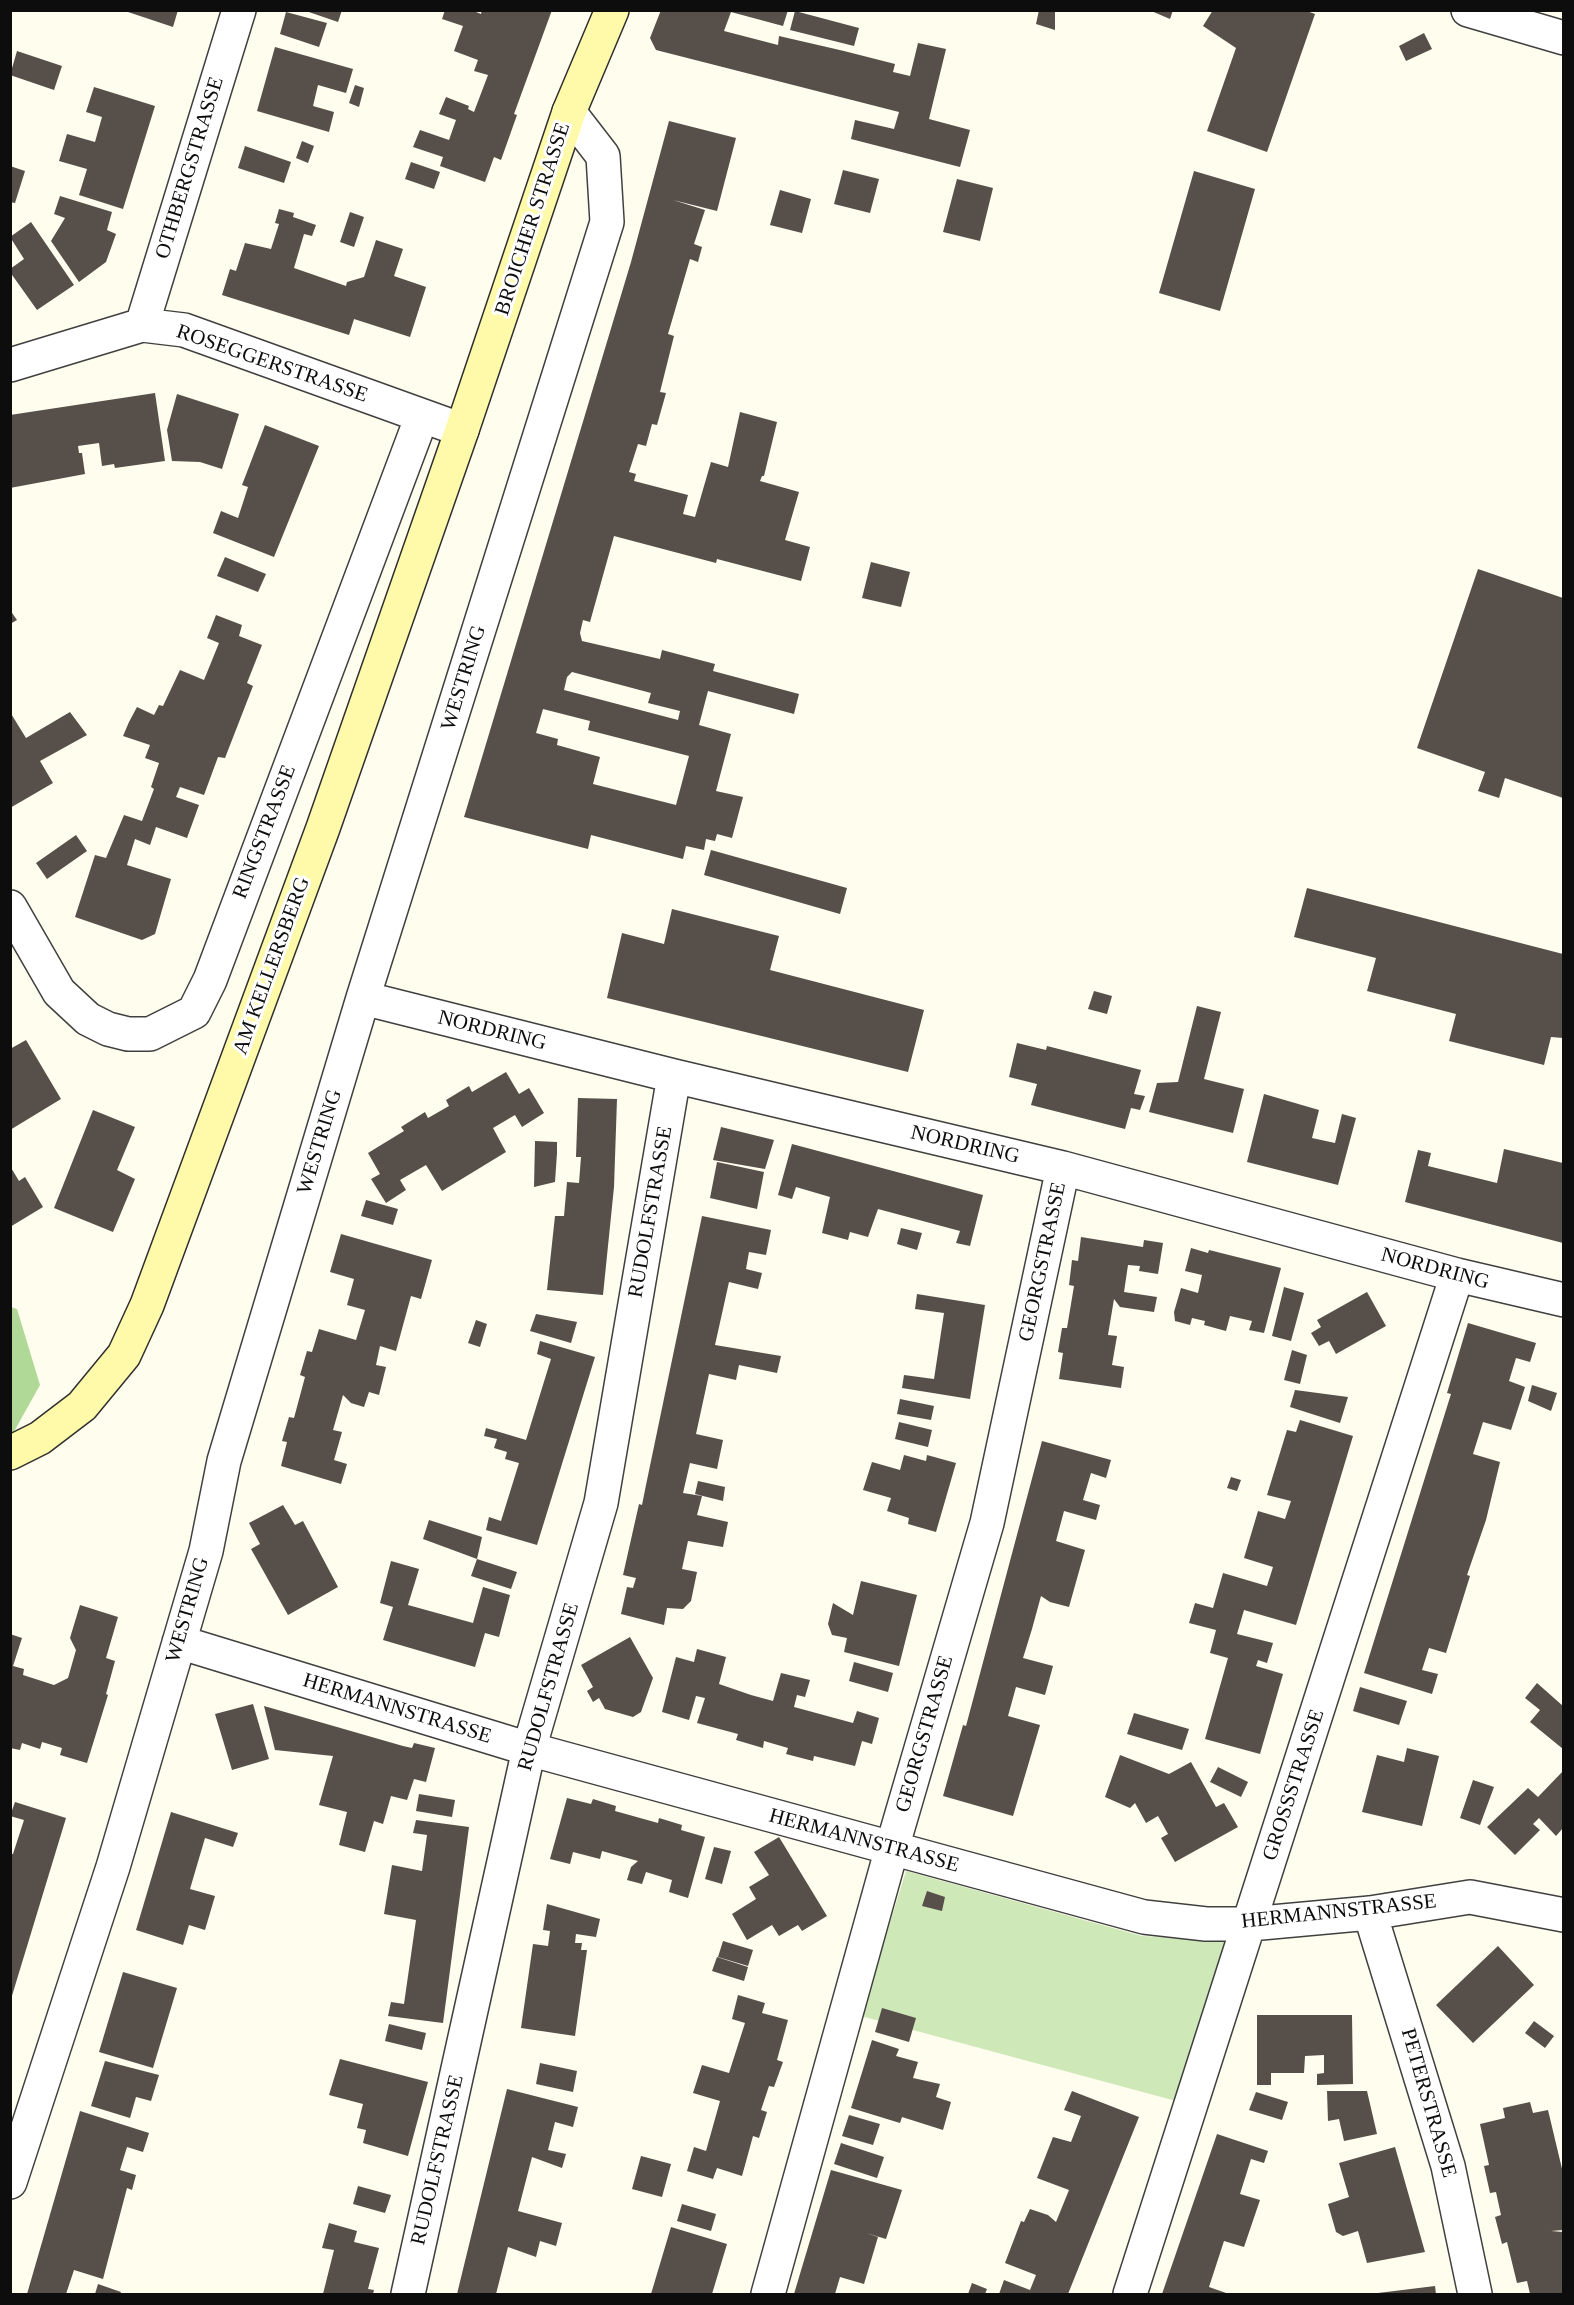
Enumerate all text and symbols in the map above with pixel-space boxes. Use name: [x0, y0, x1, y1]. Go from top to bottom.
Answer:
street label: OTHBERGSTRASSE: [150, 74, 230, 262]
street label: BROICHER STRASSE: [490, 119, 576, 319]
street label: ROSEGGERSTRASSE: [173, 319, 371, 409]
street label: WESTRING: [436, 622, 492, 734]
street label: RINGSTRASSE: [228, 762, 302, 902]
street label: AM KELLERSBERG: [228, 874, 316, 1058]
street label: NORDRING: [435, 1005, 549, 1057]
street label: WESTRING: [292, 1086, 348, 1198]
street label: NORDRING: [908, 1120, 1022, 1170]
street label: RUDOLFSTRASSE: [623, 1124, 679, 1300]
street label: GEORGSTRASSE: [1014, 1180, 1072, 1344]
street label: NORDRING: [1378, 1242, 1492, 1296]
street label: WESTRING: [161, 1554, 215, 1666]
street label: RUDOLFSTRASSE: [513, 1600, 585, 1774]
street label: GEORGSTRASSE: [891, 1653, 959, 1815]
street label: HERMANNSTRASSE: [300, 1668, 494, 1750]
street label: GROSSSTRASSE: [1258, 1706, 1330, 1864]
street label: HERMANNSTRASSE: [766, 1803, 962, 1879]
street label: HERMANNSTRASSE: [1240, 1889, 1438, 1935]
street label: PETERSTRASSE: [1395, 2025, 1461, 2181]
street label: RUDOLFSTRASSE: [406, 2072, 470, 2248]

